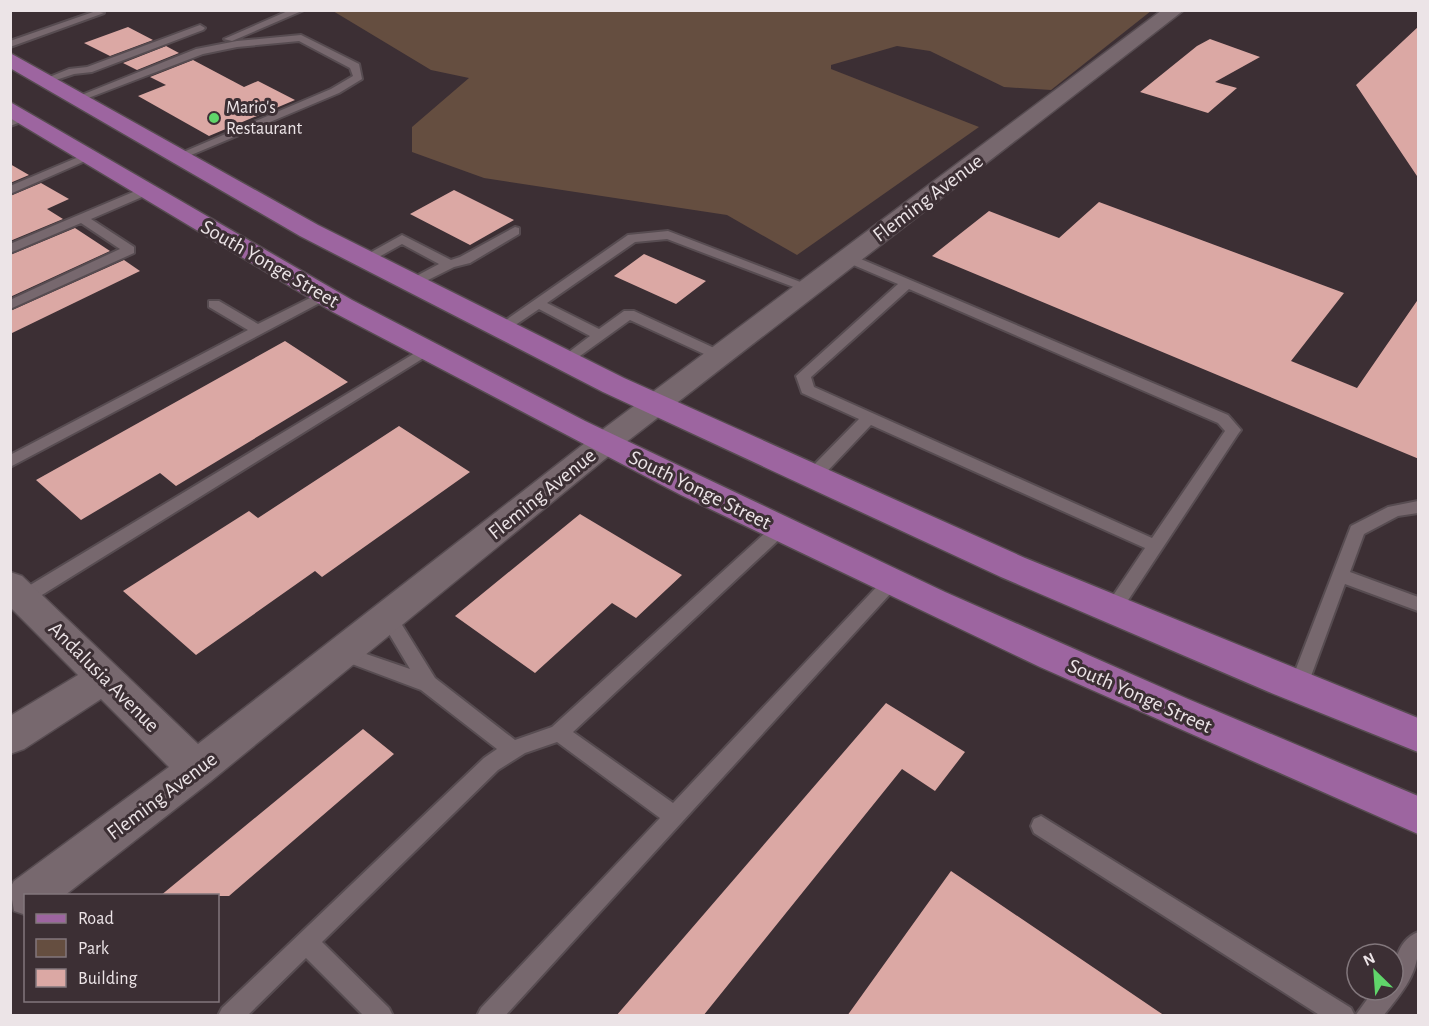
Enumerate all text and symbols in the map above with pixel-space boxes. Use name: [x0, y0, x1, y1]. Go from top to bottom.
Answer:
place label: Mario's Restaurant: [226, 99, 302, 138]
marker: Mario's Restaurant: [207, 111, 221, 125]
street label: Fleming Avenue: [869, 150, 987, 246]
street label: South Yonge Street: [198, 216, 343, 312]
street label: Fleming Avenue: [484, 444, 600, 544]
street label: South Yonge Street: [626, 447, 775, 534]
street label: Andalusia Avenue: [45, 618, 163, 736]
street label: South Yonge Street: [1065, 655, 1215, 737]
street label: Fleming Avenue: [103, 748, 221, 844]
legend: [24, 894, 219, 1002]
text: Road: [78, 910, 114, 928]
text: Park: [78, 940, 110, 958]
north arrow: [1345, 942, 1405, 1002]
text: N: [1361, 950, 1378, 969]
text: Building: [78, 970, 138, 988]

